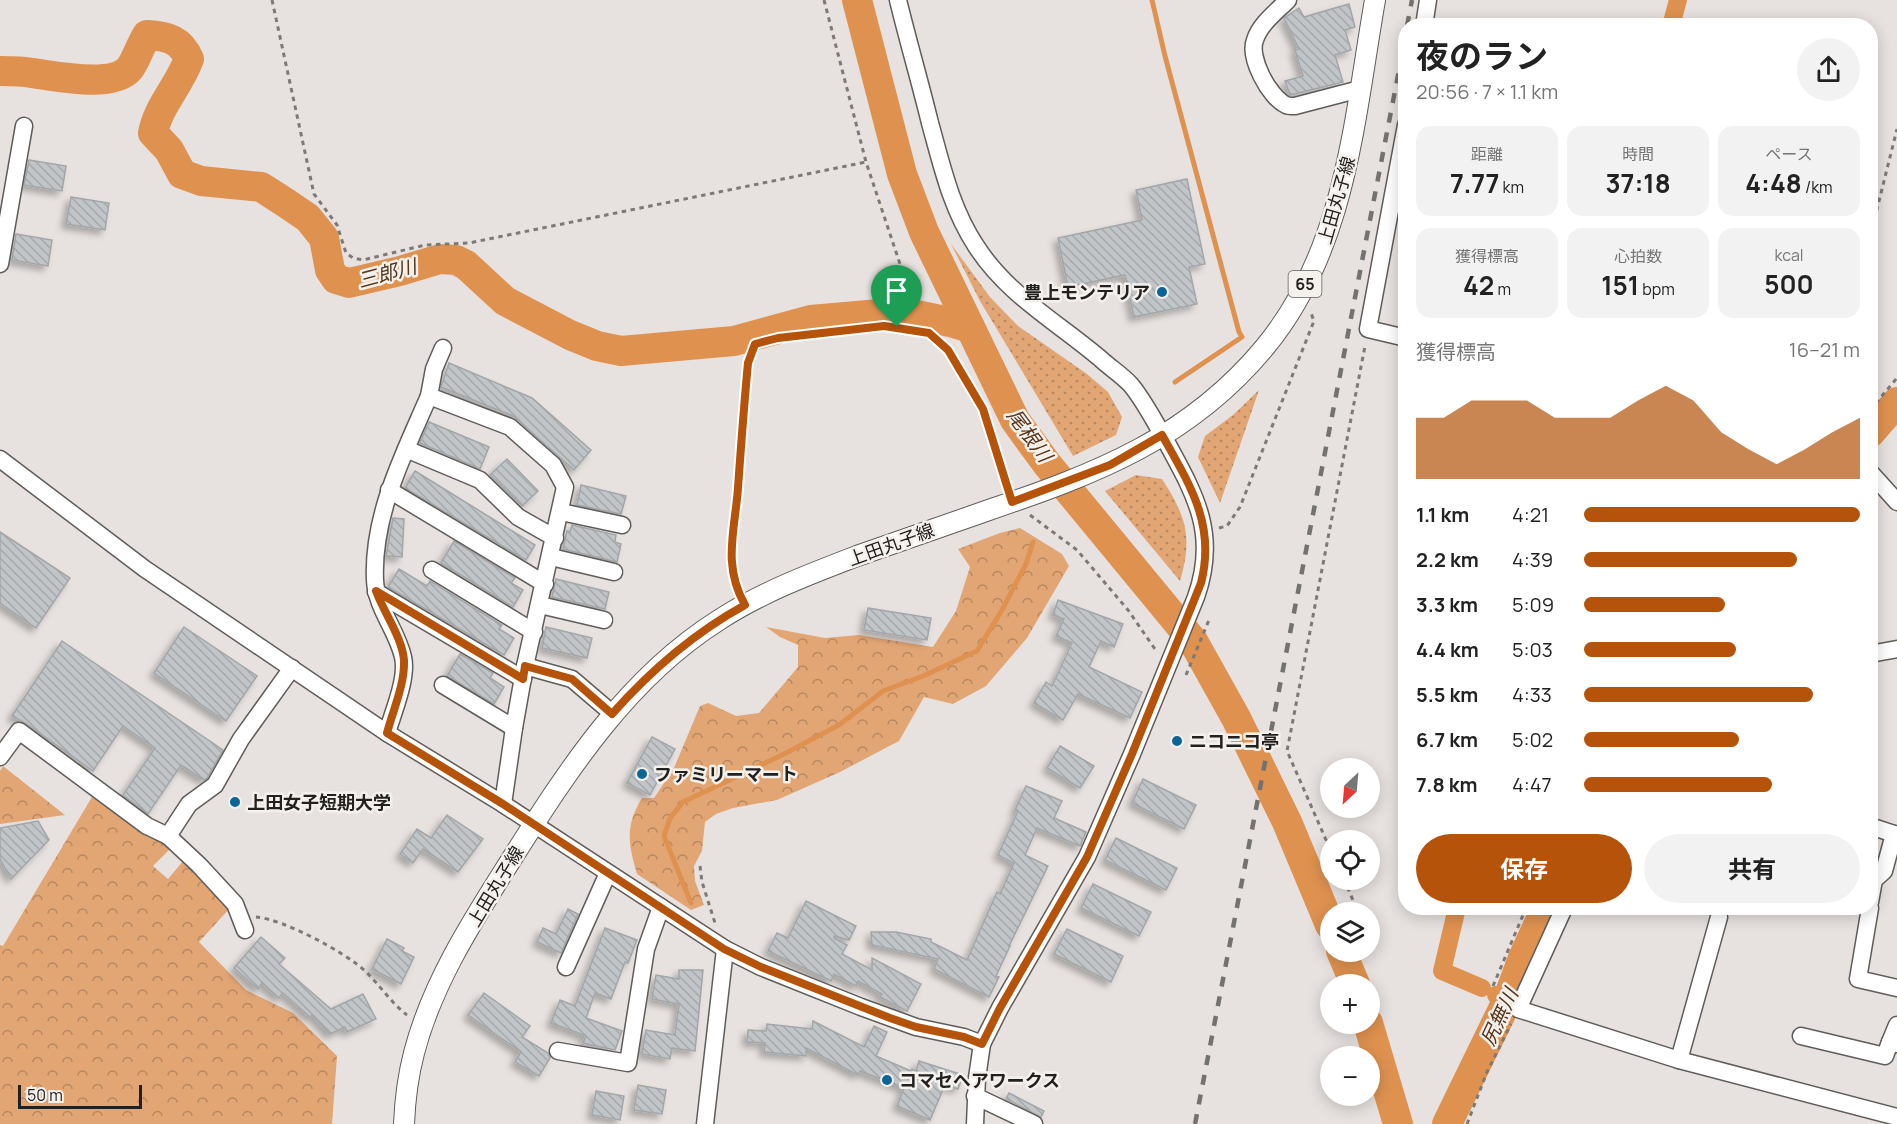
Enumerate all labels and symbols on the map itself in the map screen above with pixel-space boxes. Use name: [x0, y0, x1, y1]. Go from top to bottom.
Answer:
street label: 上田丸子線: [1312, 153, 1360, 247]
water label: 三郎川: [355, 252, 421, 294]
pin: [871, 265, 922, 327]
road number: 65: [1288, 271, 1322, 297]
place label: 豊上モンテリア: [1024, 280, 1150, 304]
marker: 豊上モンテリア: [1155, 285, 1169, 299]
water label: 尾根川: [1001, 403, 1060, 469]
street label: 上田丸子線: [845, 517, 937, 571]
place label: ニコニコ亭: [1189, 729, 1279, 753]
marker: ニコニコ亭: [1170, 734, 1184, 748]
north arrow: [1320, 758, 1380, 818]
place label: ファミリーマート: [654, 762, 798, 786]
marker: ファミリーマート: [635, 767, 649, 781]
place label: 上田女子短期大学: [247, 790, 391, 814]
marker: 上田女子短期大学: [228, 795, 242, 809]
street label: 上田丸子線: [462, 841, 528, 931]
water label: 尻無川: [1474, 982, 1525, 1050]
place label: コマセヘアワークス: [899, 1068, 1060, 1092]
marker: コマセヘアワークス: [880, 1073, 894, 1087]
scale bar: [18, 1082, 142, 1110]

